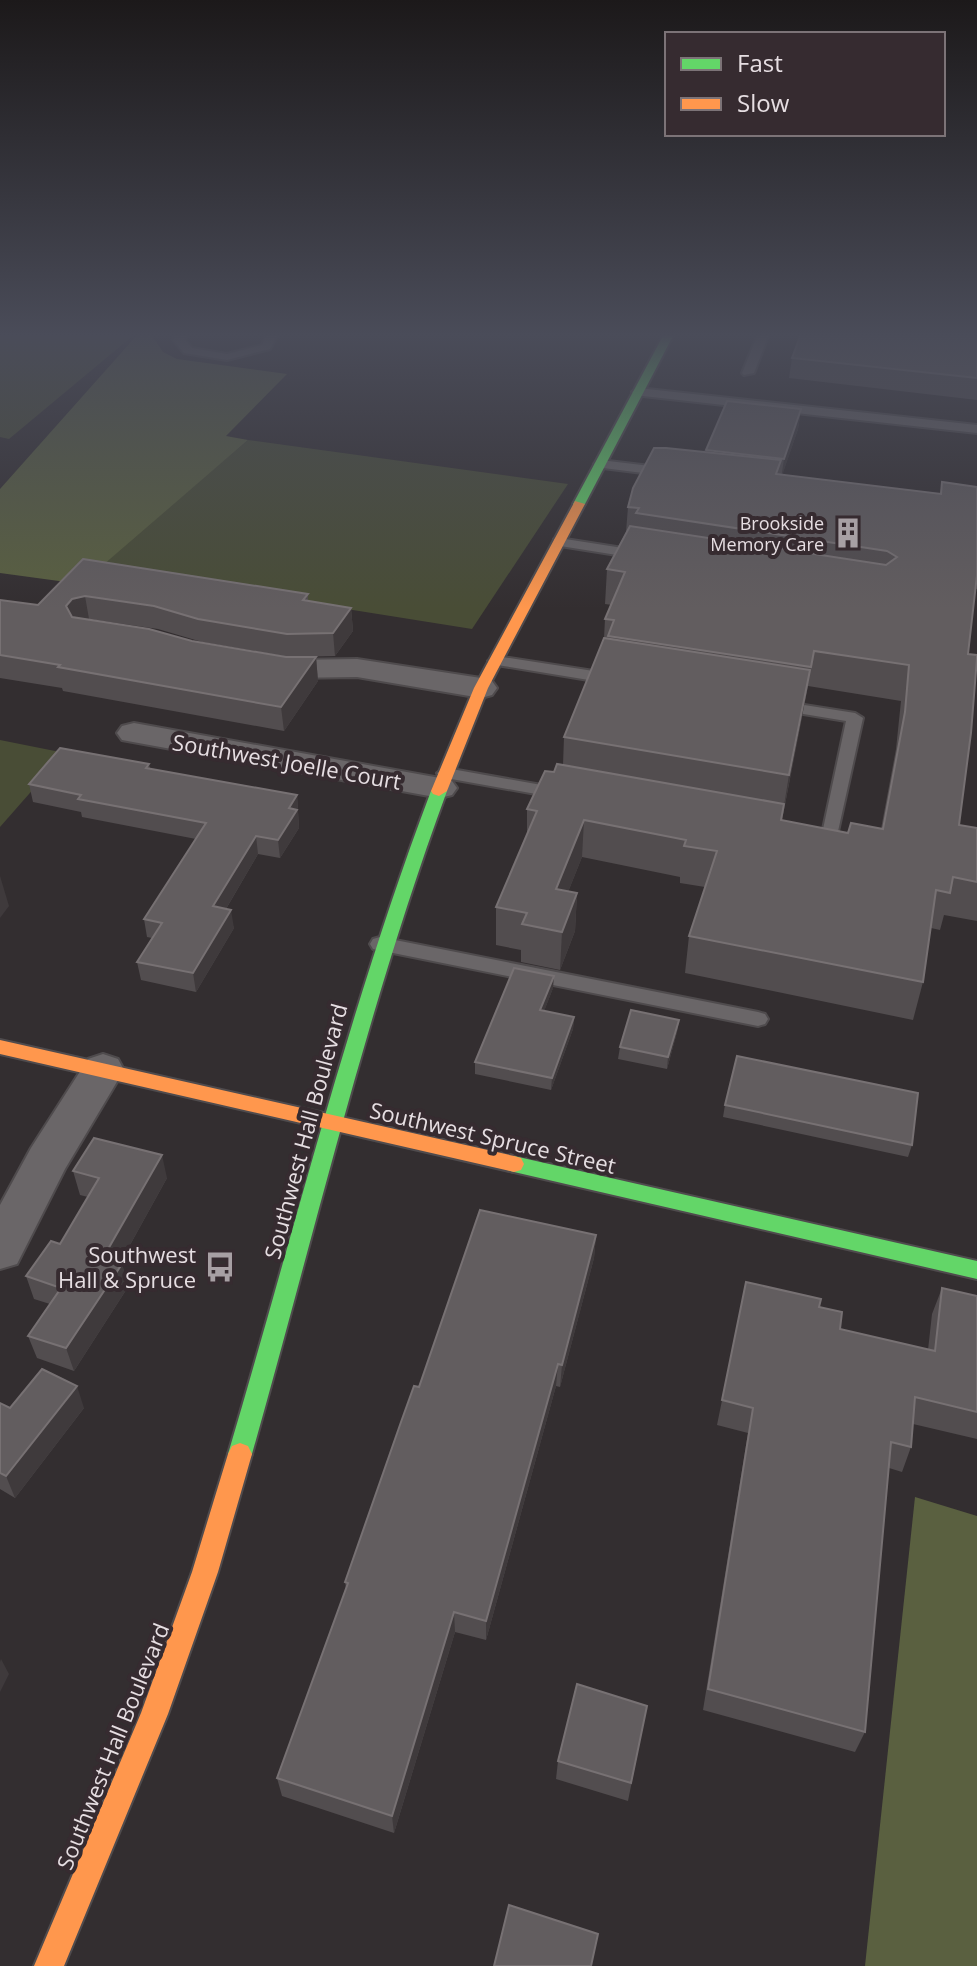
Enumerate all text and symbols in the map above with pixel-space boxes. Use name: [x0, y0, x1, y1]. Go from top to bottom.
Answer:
legend: [665, 32, 945, 136]
text: Fast: [737, 46, 783, 79]
text: Slow: [737, 86, 790, 119]
place label: Brookside Memory Care: [710, 511, 824, 556]
building icon: Brookside Memory Care: [831, 516, 865, 550]
street label: Southwest Joelle Court: [170, 726, 404, 796]
street label: Southwest Hall Boulevard: [256, 1000, 354, 1262]
street label: Southwest Spruce Street: [367, 1094, 619, 1180]
place label: Southwest Hall & Spruce: [58, 1239, 196, 1294]
bus stop icon: Southwest Hall & Spruce: [203, 1250, 237, 1284]
street label: Southwest Hall Boulevard: [49, 1618, 175, 1874]

